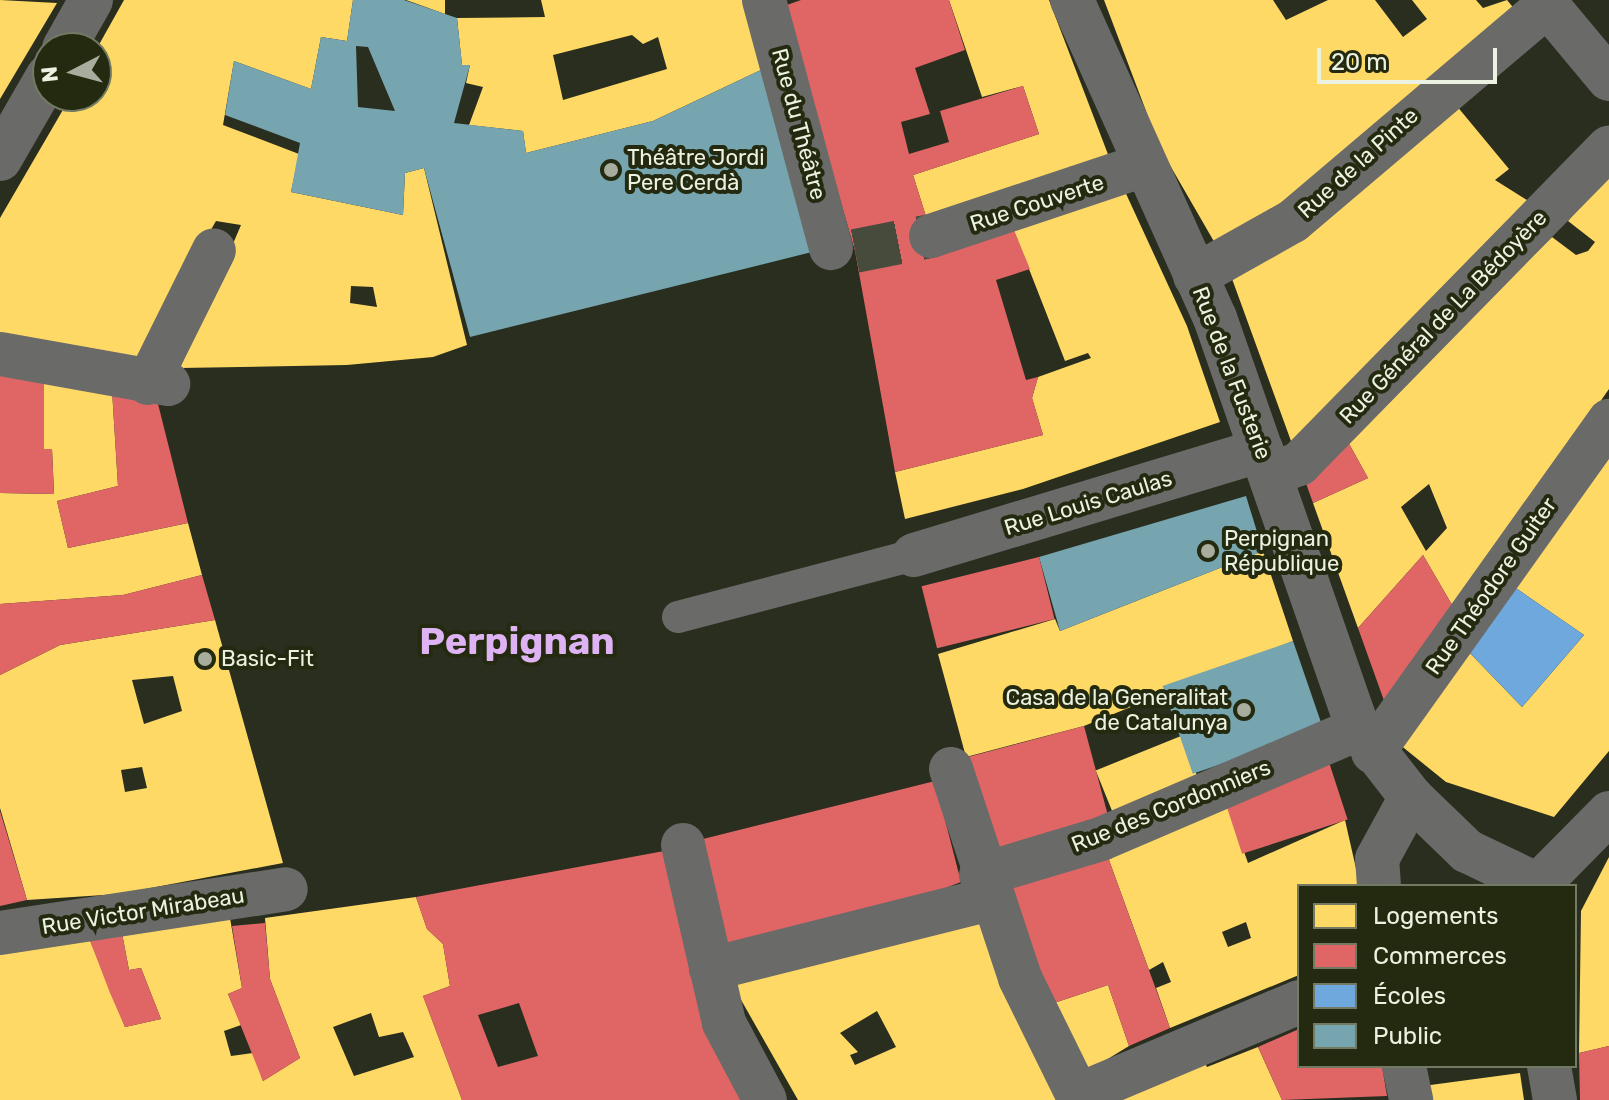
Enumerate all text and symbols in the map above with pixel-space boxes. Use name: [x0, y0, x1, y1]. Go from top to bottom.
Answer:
north arrow: [32, 32, 112, 112]
scale bar: [1321, 32, 1501, 82]
street label: Rue du Théâtre: [766, 45, 832, 203]
text: 20 m: [1331, 48, 1388, 76]
text: N: [35, 65, 64, 84]
street label: Rue de la Pinte: [1292, 102, 1424, 224]
place label: Théâtre Jordi Pere Cerdà: [627, 144, 765, 196]
marker: Théâtre Jordi Pere Cerdà: [602, 161, 620, 179]
street label: Rue Couverte: [967, 169, 1107, 237]
street label: Rue Général de La Bédoyère: [1334, 205, 1552, 429]
street label: Rue de la Fusterie: [1187, 283, 1277, 463]
street label: Rue Louis Caulas: [1001, 465, 1175, 541]
street label: Rue Théodore Guiter: [1420, 492, 1562, 680]
place label: Perpignan République: [1224, 525, 1339, 576]
marker: Perpignan République: [1199, 542, 1217, 560]
district label: Perpignan: [419, 619, 615, 665]
place label: Basic-Fit: [221, 646, 314, 672]
marker: Basic-Fit: [196, 650, 214, 668]
place label: Casa de la Generalitat de Catalunya: [1006, 684, 1228, 736]
marker: Casa de la Generalitat de Catalunya: [1235, 701, 1253, 719]
street label: Rue des Cordonniers: [1068, 754, 1274, 858]
street label: Rue Victor Mirabeau: [39, 882, 247, 940]
legend: [1297, 884, 1577, 1068]
text: Logements: [1373, 902, 1499, 930]
text: Commerces: [1373, 942, 1507, 970]
text: Écoles: [1373, 982, 1446, 1010]
text: Public: [1373, 1022, 1442, 1050]

